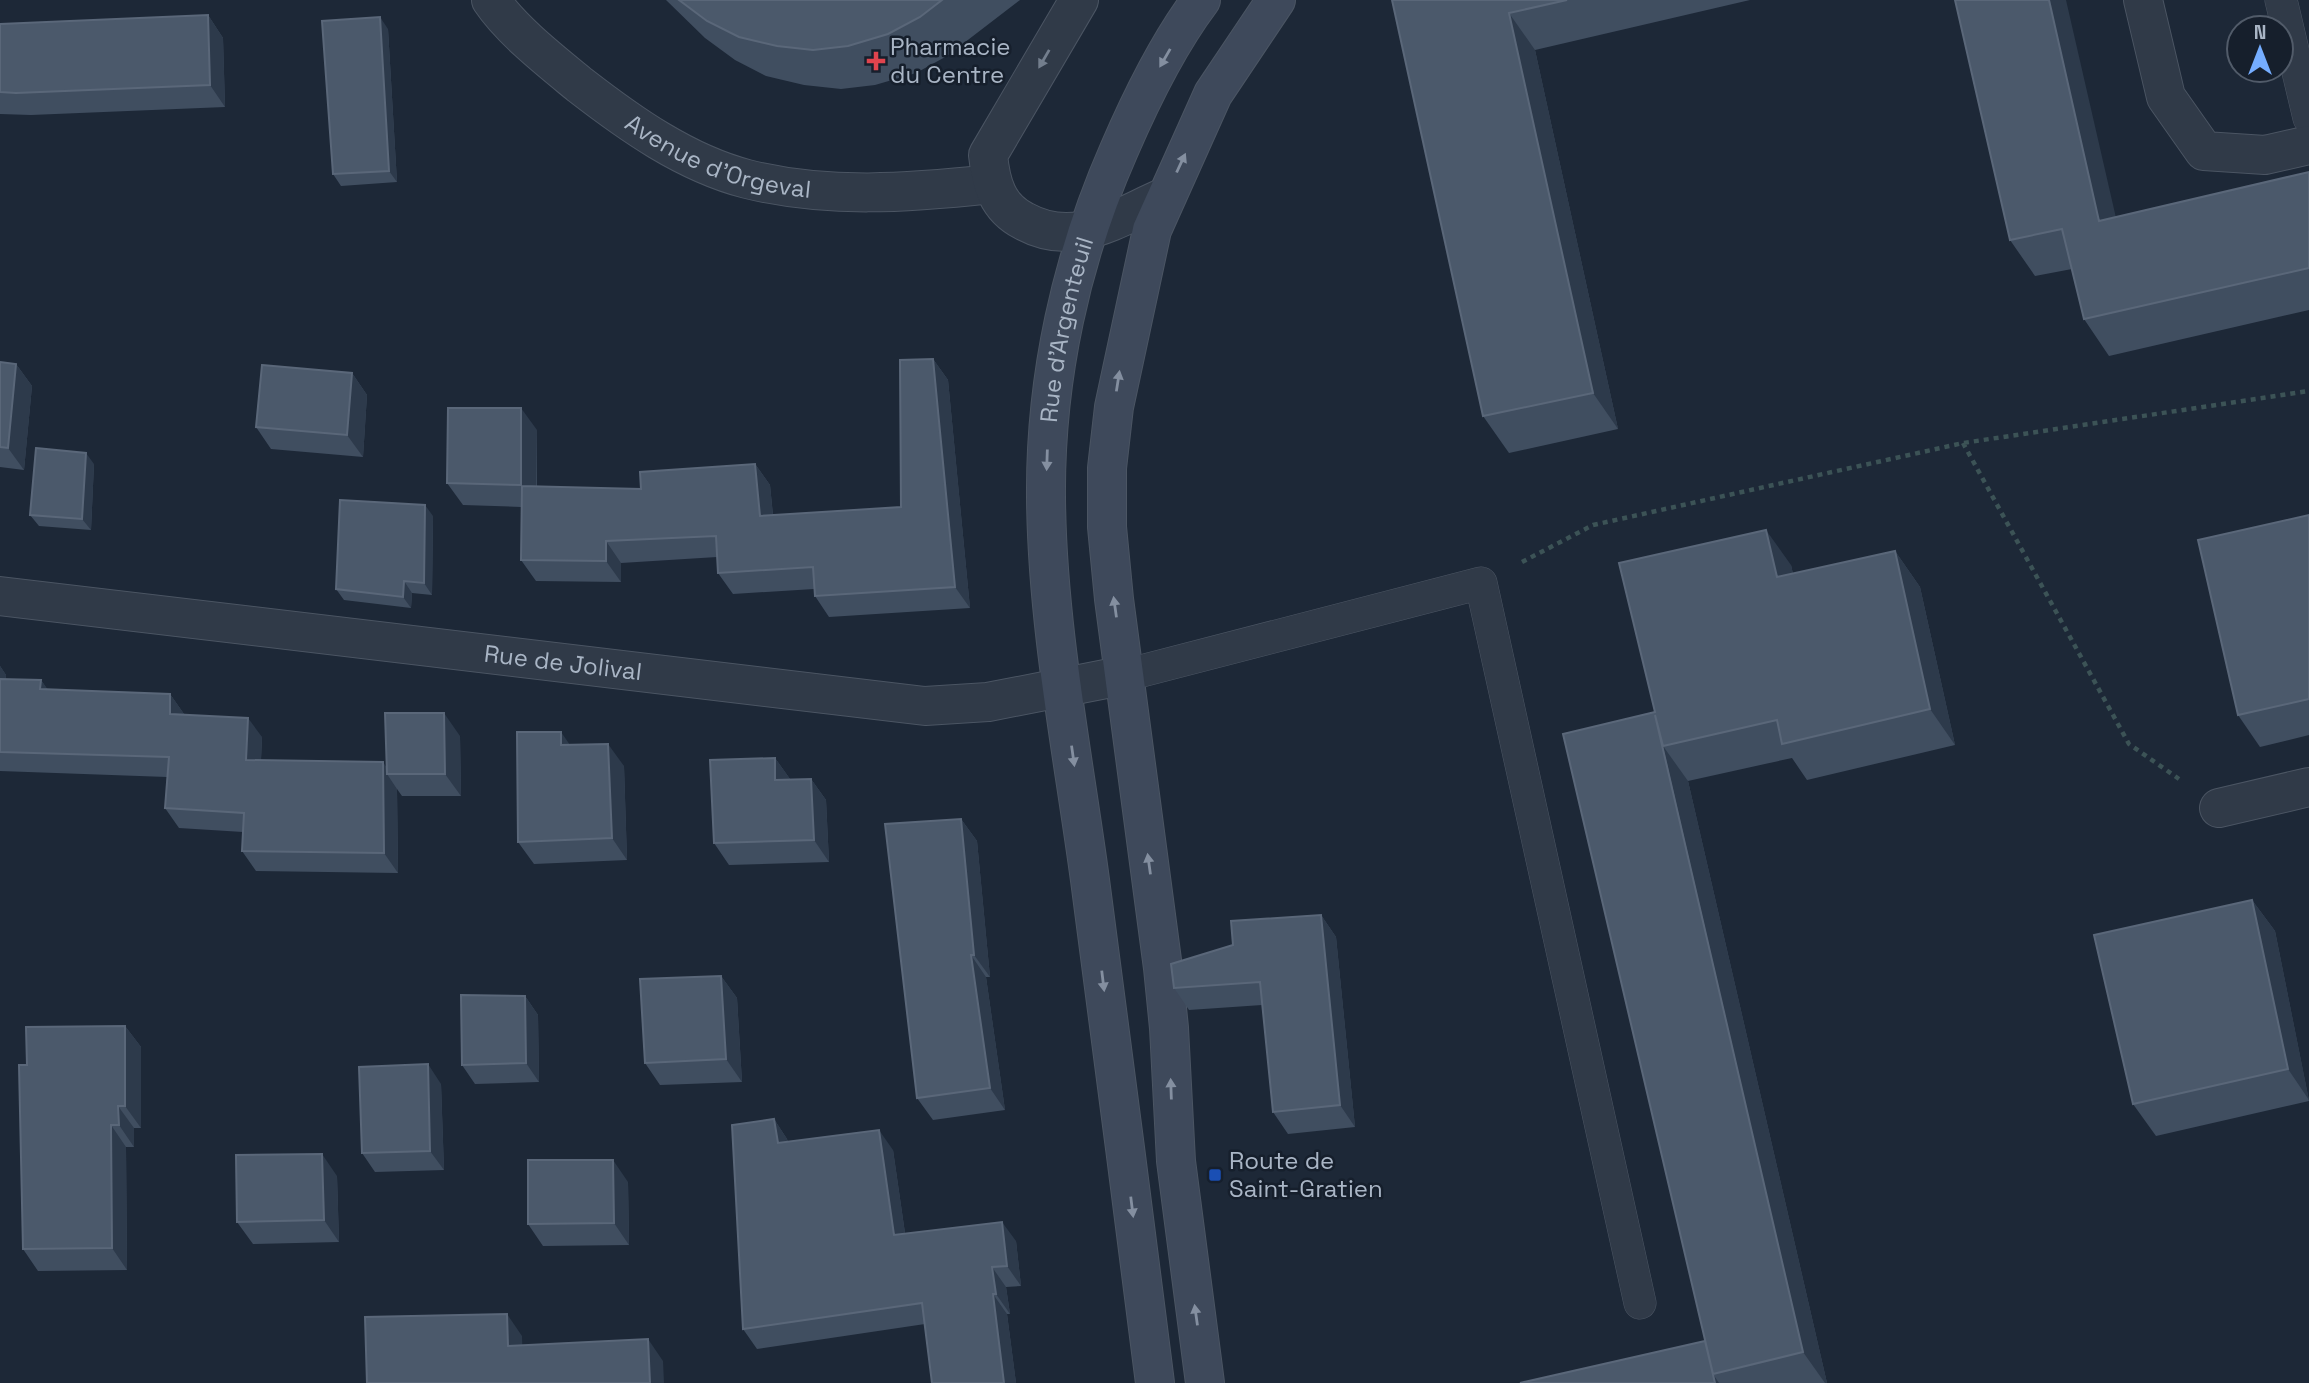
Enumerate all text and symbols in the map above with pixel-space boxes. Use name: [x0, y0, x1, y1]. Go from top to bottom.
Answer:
north arrow: [2225, 14, 2295, 84]
text: N: [2254, 20, 2266, 45]
place label: Pharmacie du Centre: [890, 31, 1011, 90]
one-way arrow: [1159, 48, 1171, 67]
one-way arrow: [1038, 49, 1050, 69]
marker: Pharmacie du Centre: [868, 53, 884, 69]
street label: Avenue d'Orgeval: [619, 107, 812, 205]
one-way arrow: [1175, 153, 1187, 173]
street label: Rue d'Argenteuil: [1033, 233, 1100, 424]
one-way arrow: [1113, 370, 1124, 392]
one-way arrow: [1042, 449, 1053, 471]
one-way arrow: [1109, 596, 1120, 618]
street label: Rue de Jolival: [482, 638, 644, 687]
one-way arrow: [1068, 745, 1079, 767]
one-way arrow: [1143, 853, 1154, 875]
one-way arrow: [1097, 970, 1108, 992]
one-way arrow: [1166, 1078, 1177, 1100]
place label: Route de Saint-Gratien: [1229, 1145, 1383, 1204]
marker: Route de Saint-Gratien: [1207, 1167, 1223, 1183]
one-way arrow: [1127, 1196, 1138, 1218]
one-way arrow: [1190, 1304, 1201, 1326]

